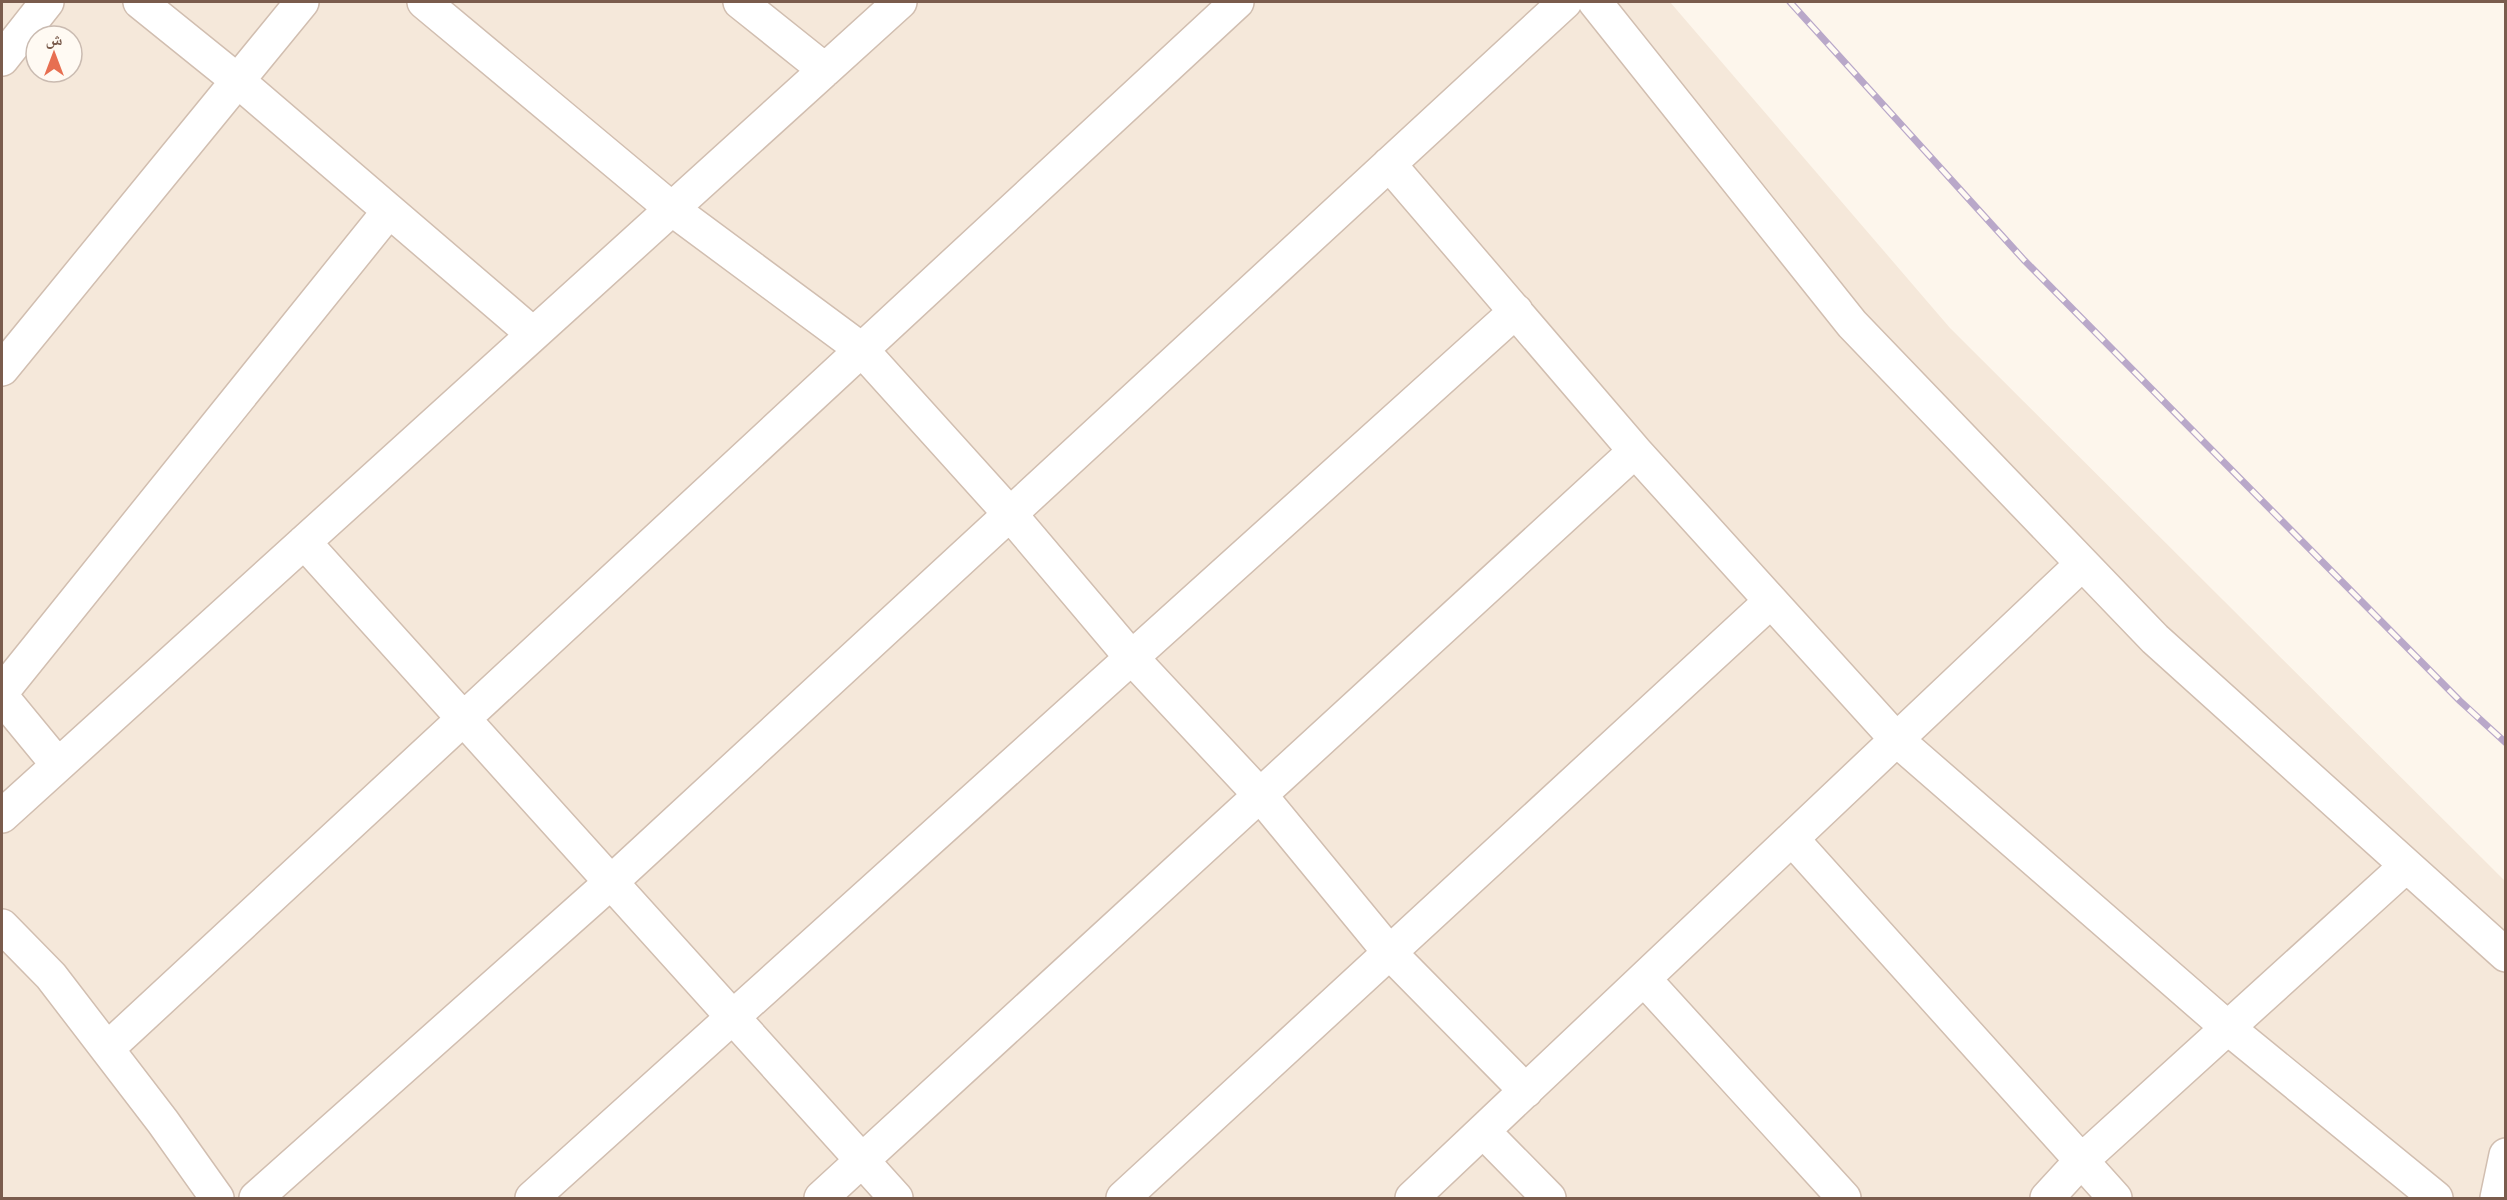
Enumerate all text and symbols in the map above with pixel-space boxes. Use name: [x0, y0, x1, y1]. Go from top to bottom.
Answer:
north arrow: [24, 24, 84, 84]
text: ش: [46, 30, 63, 49]

